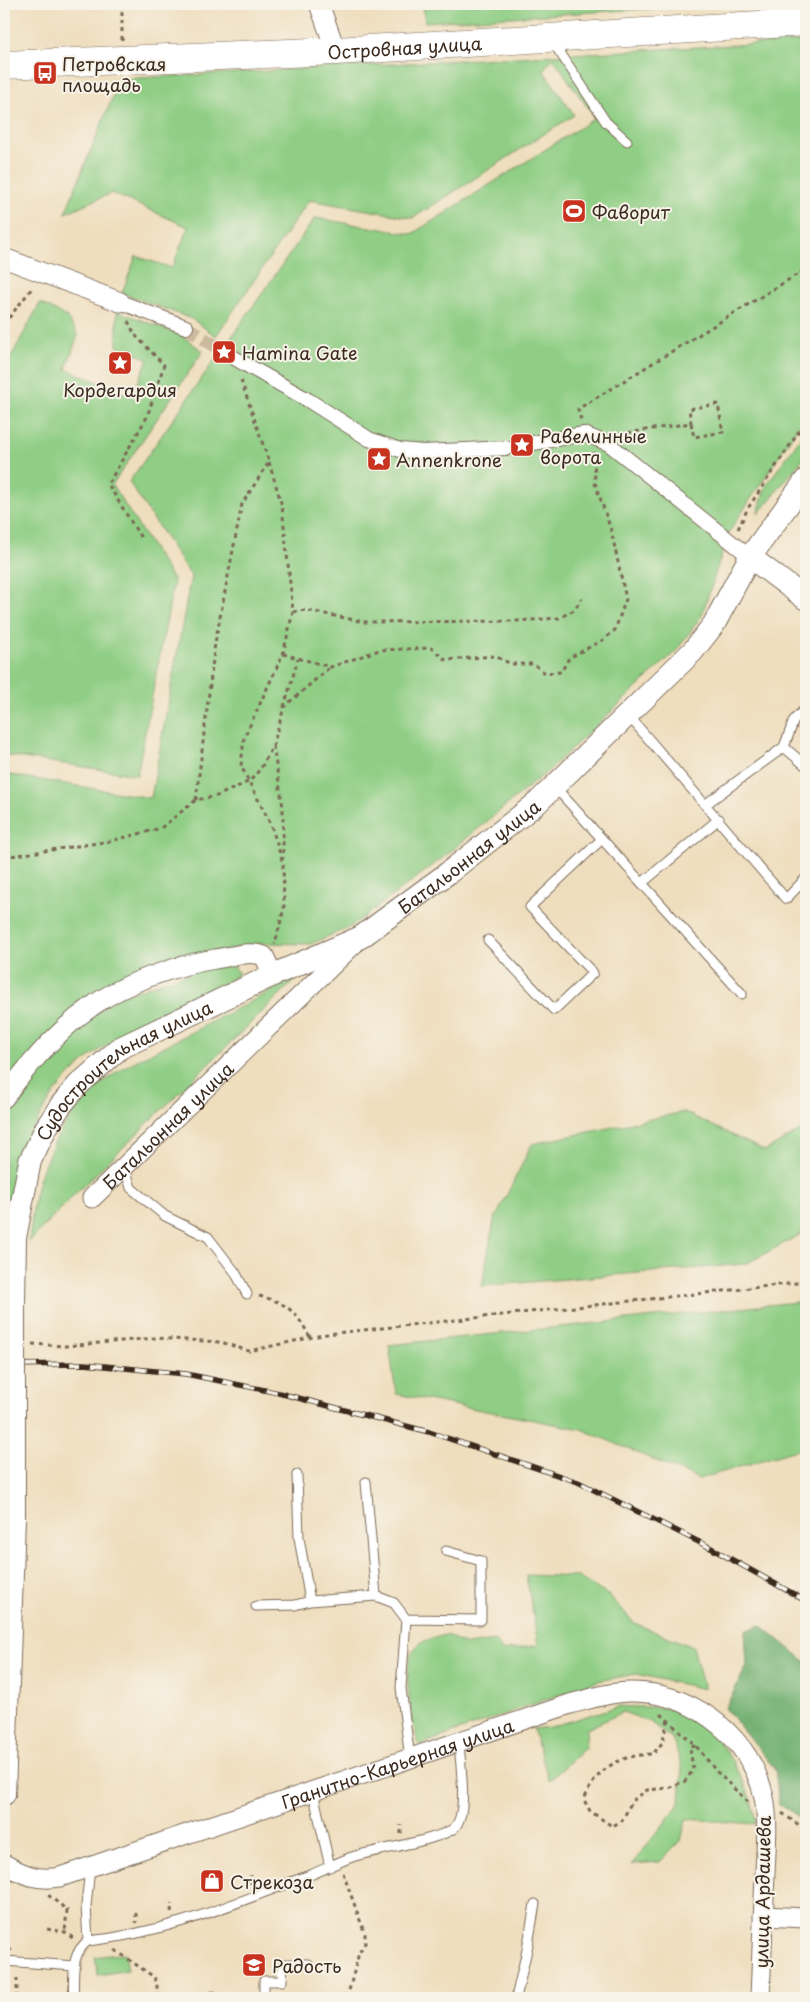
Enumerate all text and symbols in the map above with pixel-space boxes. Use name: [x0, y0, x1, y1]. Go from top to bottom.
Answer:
street label: Островная улица: [327, 28, 483, 65]
place label: Петровская площадь: [62, 50, 166, 98]
bus stop icon: Петровская площадь: [32, 60, 58, 86]
sports icon: Фаворит: [561, 198, 587, 224]
place label: Фаворит: [592, 198, 671, 225]
place icon: Hamina Gate: [211, 339, 237, 365]
place label: Hamina Gate: [242, 339, 357, 366]
place icon: Кордегардия: [107, 350, 133, 376]
place label: Кордегардия: [63, 376, 177, 403]
place label: Равелинные ворота: [540, 422, 647, 470]
place icon: Равелинные ворота: [509, 432, 535, 458]
place icon: Annenkrone: [366, 446, 392, 472]
place label: Annenkrone: [396, 446, 502, 473]
street label: Батальонная улица: [392, 792, 546, 919]
street label: Судостроительная улица: [28, 992, 217, 1145]
street label: Батальонная улица: [96, 1054, 239, 1195]
street label: Гранитно-Карьерная улица: [277, 1710, 518, 1815]
street label: улица Ардашева: [747, 1815, 777, 1969]
shop icon: Стрекоза: [199, 1868, 225, 1894]
place label: Стрекоза: [230, 1868, 314, 1895]
school or university icon: Радость: [241, 1952, 267, 1978]
place label: Радость: [272, 1952, 341, 1979]

